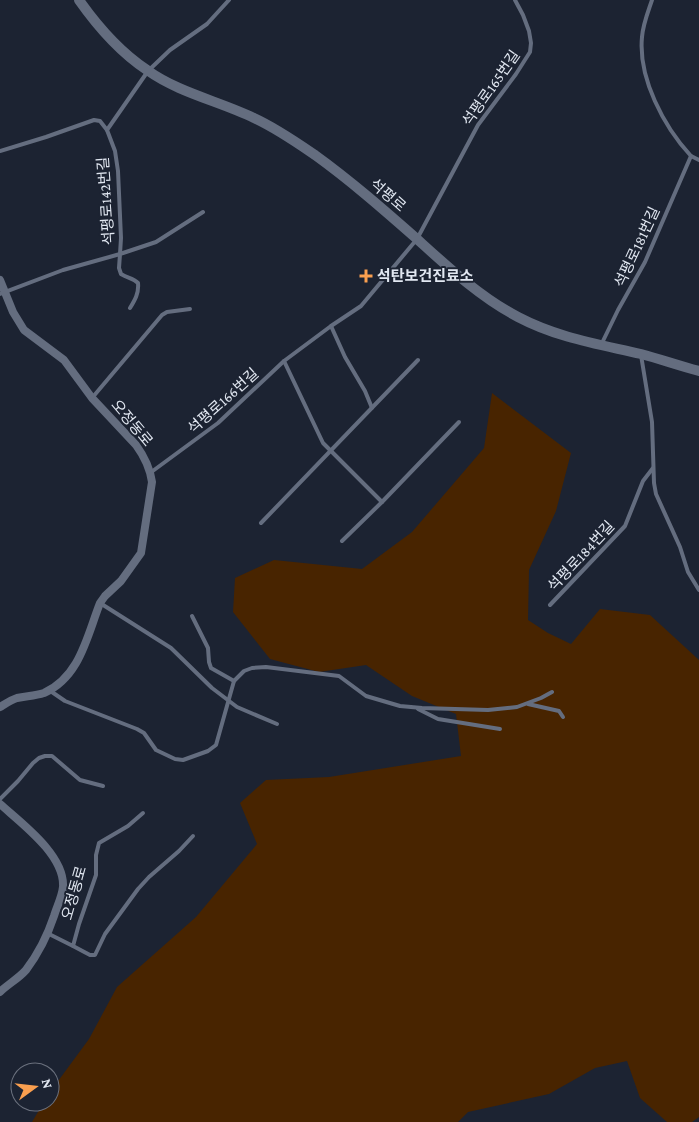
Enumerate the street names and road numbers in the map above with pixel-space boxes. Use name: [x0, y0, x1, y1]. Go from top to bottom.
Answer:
street label: 석평로165번길: [459, 47, 523, 129]
street label: 석평로142번길: [95, 156, 117, 246]
street label: 석평로: [367, 175, 409, 215]
street label: 석평로181번길: [611, 204, 663, 290]
street label: 석평로166번길: [184, 365, 262, 437]
street label: 오정동로: [108, 397, 156, 449]
street label: 석평로184번길: [545, 518, 617, 594]
street label: 오정동로: [59, 864, 89, 922]

